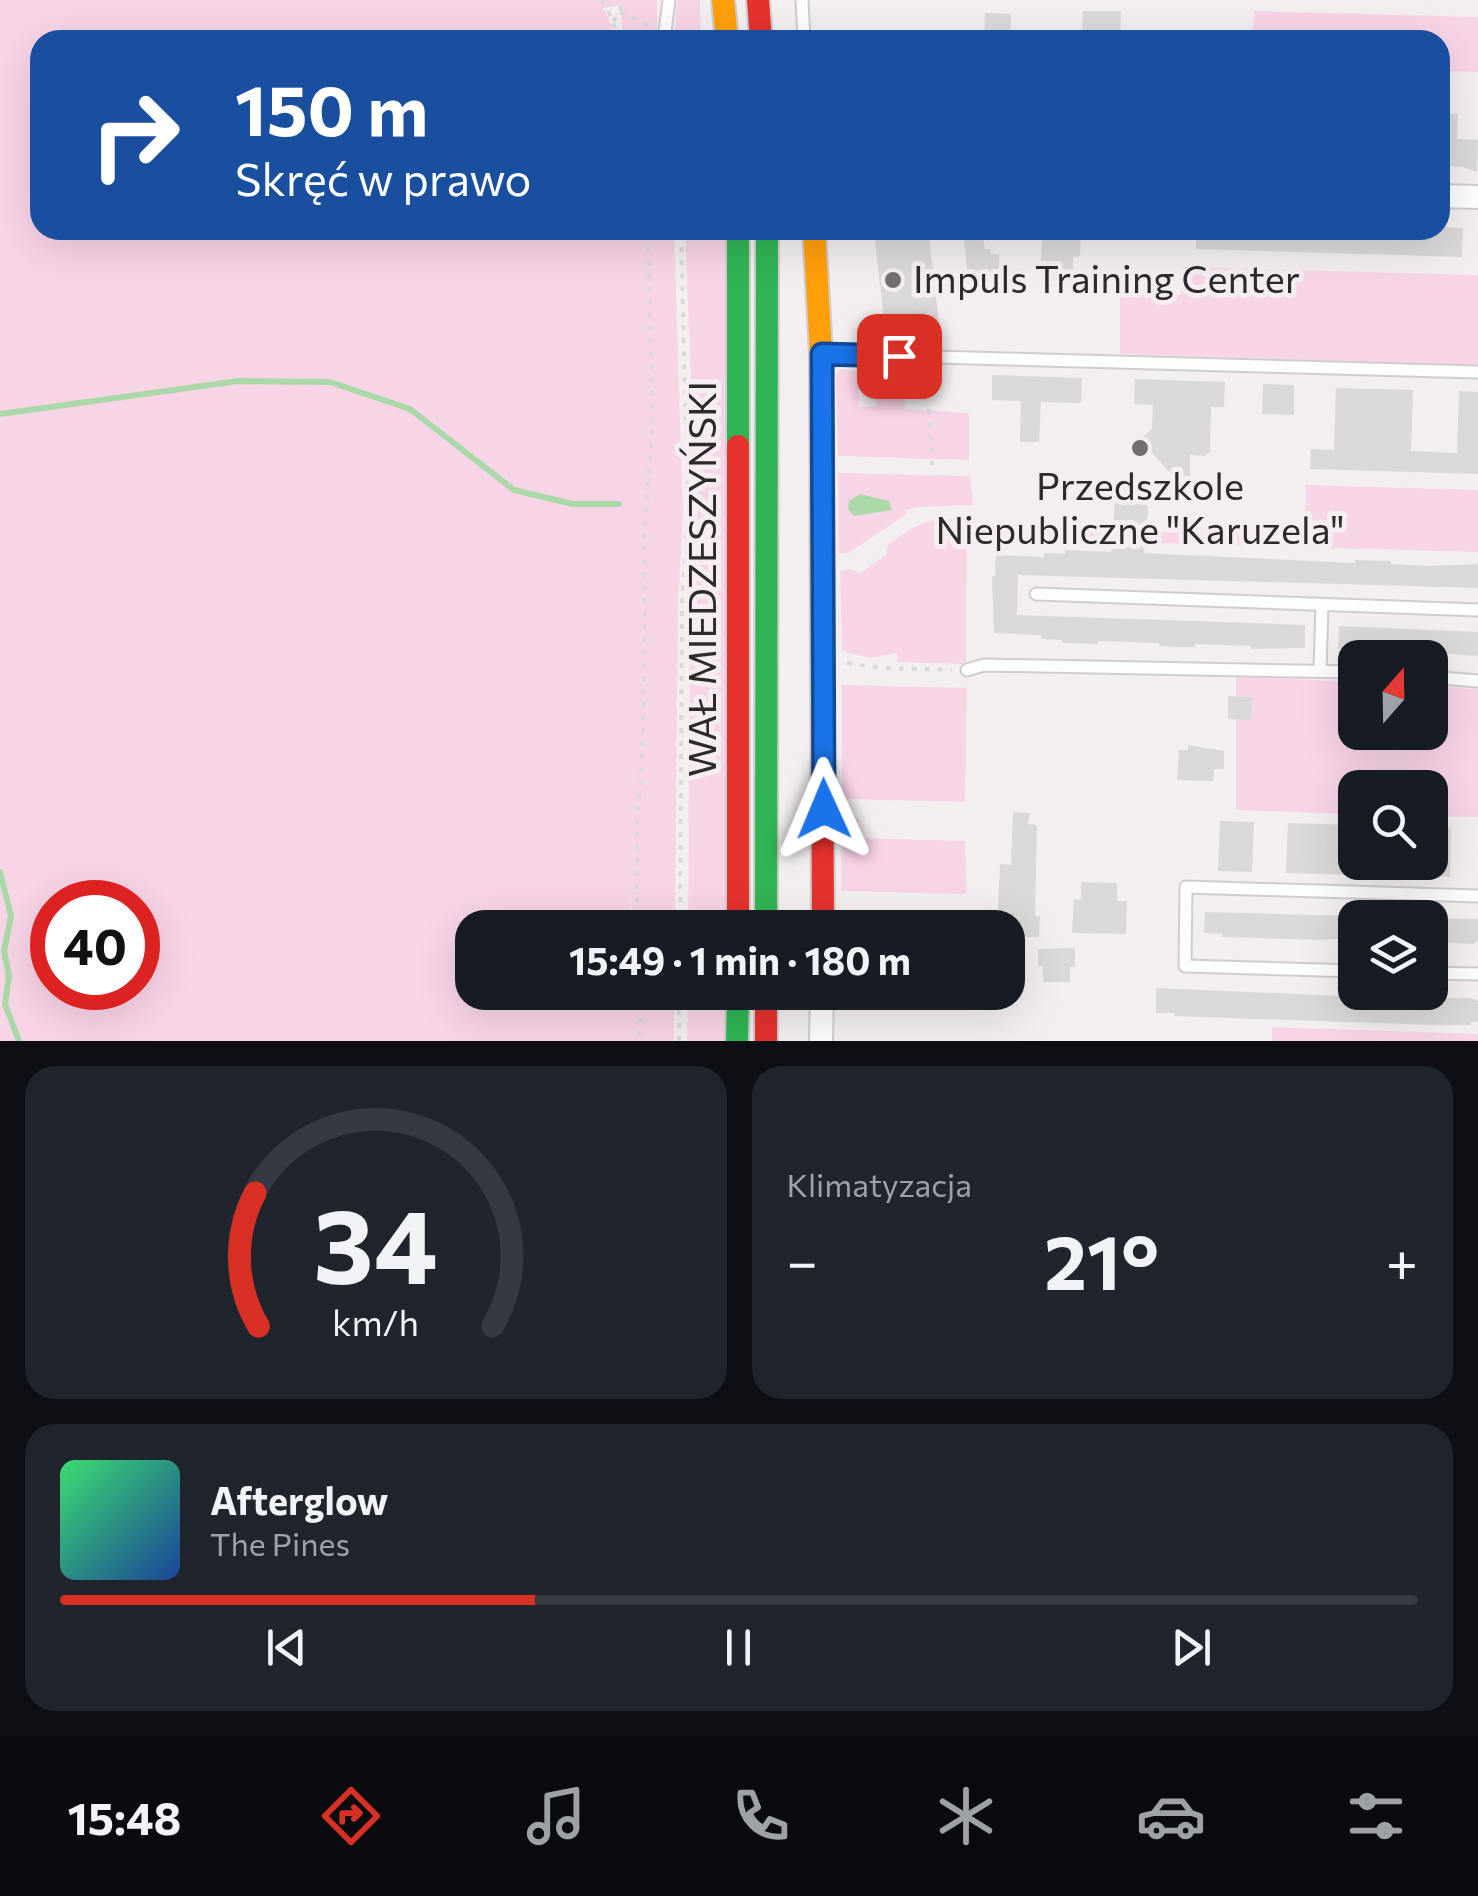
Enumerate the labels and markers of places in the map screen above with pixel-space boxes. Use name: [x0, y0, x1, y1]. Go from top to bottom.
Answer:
place label: Impuls Training Center: [913, 254, 1300, 301]
marker: Impuls Training Center: [882, 269, 904, 291]
pin: [857, 314, 942, 399]
marker: Przedszkole Niepubliczne "Karuzela": [1129, 437, 1151, 459]
place label: Przedszkole Niepubliczne "Karuzela": [935, 461, 1345, 552]

